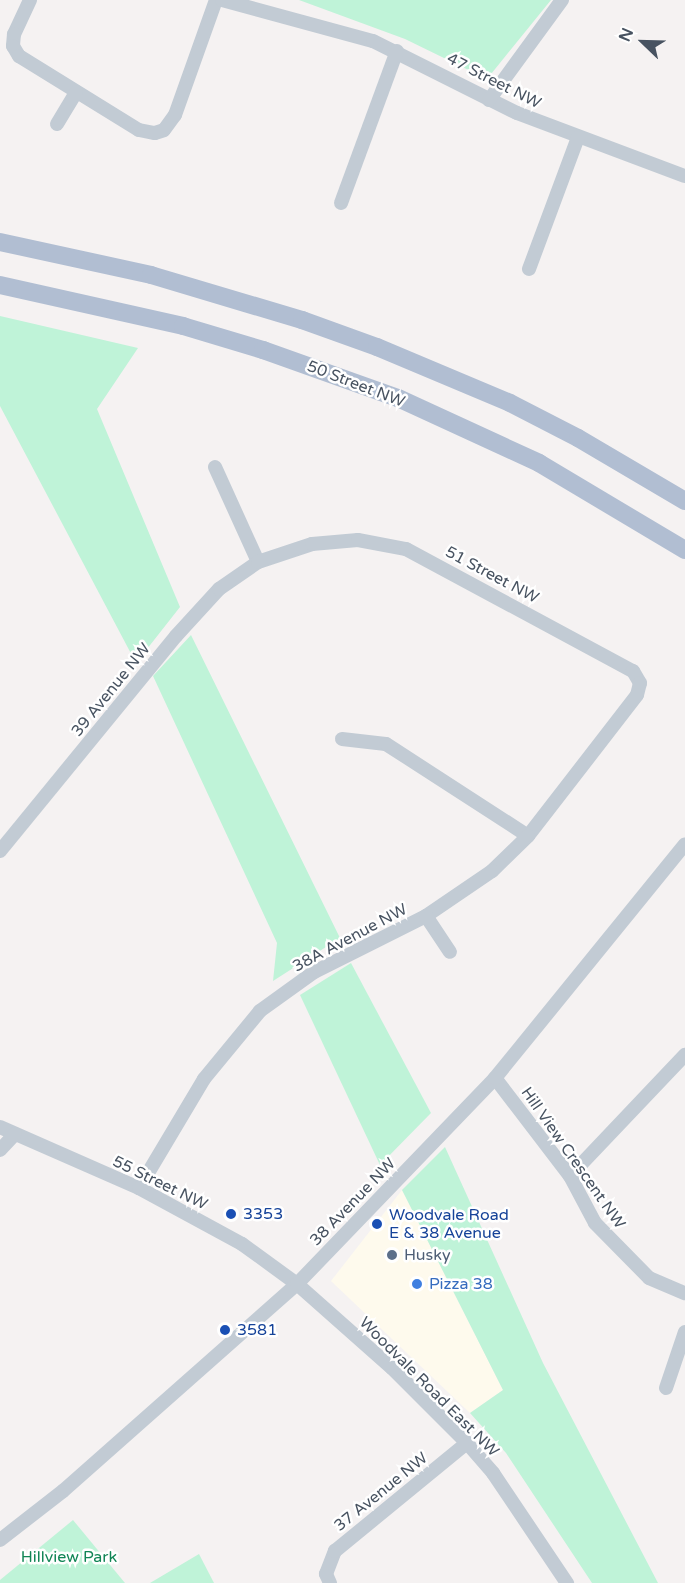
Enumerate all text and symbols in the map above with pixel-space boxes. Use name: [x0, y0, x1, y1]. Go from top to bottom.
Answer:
north arrow: [613, 12, 673, 72]
text: N: [615, 25, 638, 45]
street label: 47 Street NW: [444, 49, 544, 113]
street label: 50 Street NW: [304, 357, 408, 411]
street label: 51 Street NW: [442, 542, 542, 608]
street label: 39 Avenue NW: [67, 639, 155, 741]
street label: 38A Avenue NW: [290, 900, 410, 976]
street label: Hill View Crescent NW: [517, 1083, 629, 1233]
street label: 55 Street NW: [109, 1152, 211, 1214]
street label: 38 Avenue NW: [306, 1154, 400, 1250]
place label: 3353: [243, 1204, 283, 1224]
place label: Woodvale Road E & 38 Avenue: [389, 1205, 509, 1243]
marker: 3353: [224, 1207, 238, 1221]
marker: Woodvale Road E & 38 Avenue: [370, 1217, 384, 1231]
place label: Husky: [404, 1245, 451, 1265]
marker: Husky: [385, 1248, 399, 1262]
place label: Pizza 38: [429, 1274, 493, 1294]
marker: Pizza 38: [410, 1277, 424, 1291]
street label: Woodvale Road East NW: [355, 1313, 503, 1461]
place label: 3581: [237, 1320, 277, 1340]
marker: 3581: [218, 1323, 232, 1337]
street label: 37 Avenue NW: [330, 1448, 432, 1536]
park label: Hillview Park: [21, 1547, 117, 1567]

